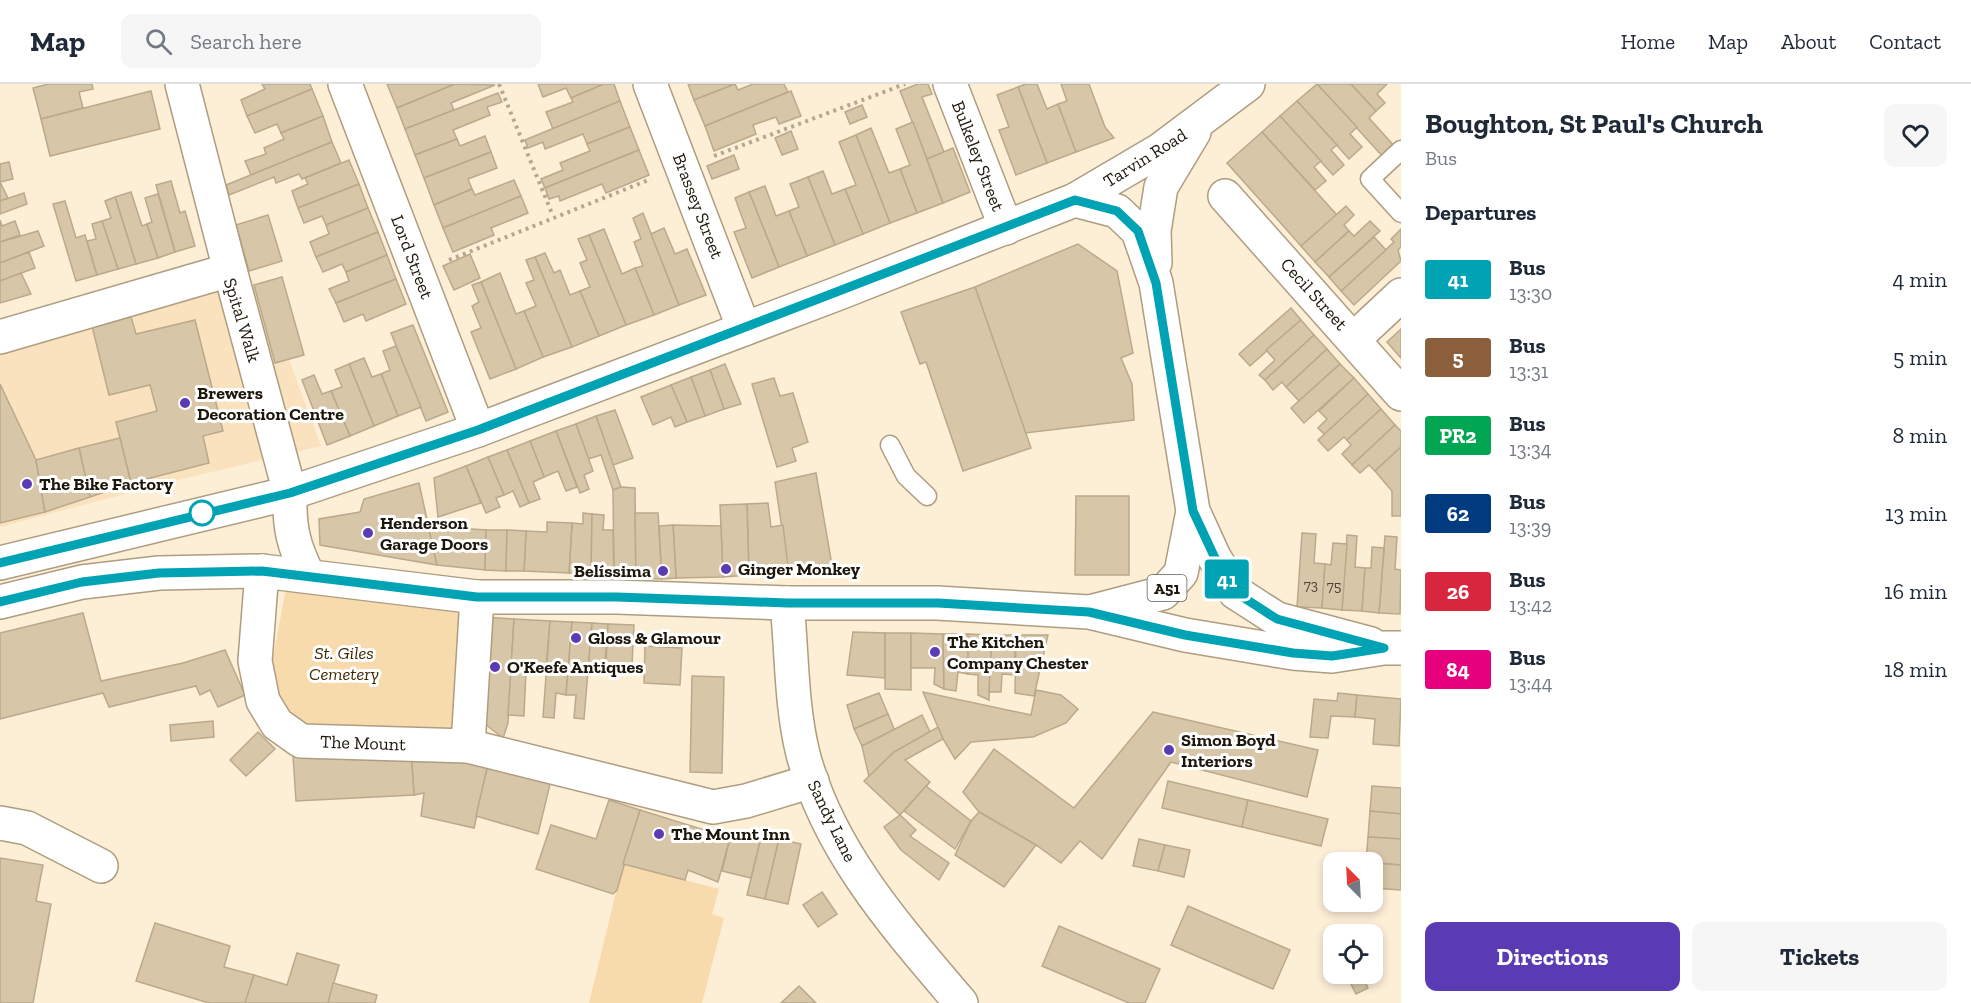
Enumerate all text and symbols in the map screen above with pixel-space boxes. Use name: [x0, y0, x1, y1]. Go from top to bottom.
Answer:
search box: [121, 14, 541, 68]
text: Map: [30, 25, 85, 58]
icon: search: [142, 25, 175, 58]
text: Search here: [190, 28, 302, 55]
text: Home: [1621, 29, 1675, 54]
text: Map: [1708, 29, 1748, 54]
text: About: [1781, 29, 1836, 54]
text: Contact: [1869, 29, 1941, 54]
street label: Bulkeley Street: [947, 98, 1009, 215]
button: heart: [1884, 104, 1947, 167]
text: Boughton, St Paul's Church: [1425, 107, 1763, 140]
street label: Tarvin Road: [1099, 124, 1191, 192]
text: Bus: [1425, 146, 1457, 170]
street label: Brassey Street: [668, 150, 728, 262]
text: Departures: [1425, 199, 1536, 226]
street label: Lord Street: [386, 212, 438, 302]
street label: Cecil Street: [1276, 253, 1352, 335]
text: Bus: [1509, 254, 1546, 281]
text: 4 min: [1892, 266, 1947, 293]
text: 41: [1448, 267, 1468, 292]
street label: Spital Walk: [219, 275, 265, 365]
text: 13:30: [1509, 281, 1552, 305]
text: Bus: [1509, 332, 1546, 359]
text: 5 min: [1893, 344, 1947, 371]
text: 5: [1453, 345, 1463, 370]
text: 13:31: [1509, 359, 1548, 383]
place label: Brewers Decoration Centre: [197, 382, 344, 425]
marker: Brewers Decoration Centre: [178, 396, 192, 410]
text: Bus: [1509, 410, 1546, 437]
text: 8 min: [1892, 422, 1947, 449]
text: PR2: [1439, 423, 1477, 448]
text: 13:34: [1509, 437, 1552, 461]
place label: The Bike Factory: [39, 473, 174, 495]
marker: The Bike Factory: [20, 477, 34, 491]
text: Bus: [1509, 488, 1546, 515]
unlabelled marker: [189, 500, 215, 526]
text: 13 min: [1885, 500, 1947, 527]
text: 62: [1447, 501, 1469, 526]
place label: Henderson Garage Doors: [380, 512, 488, 555]
text: 13:39: [1509, 515, 1551, 539]
marker: Henderson Garage Doors: [361, 526, 375, 540]
place label: Ginger Monkey: [738, 558, 860, 580]
place label: Belíssima: [574, 560, 651, 582]
line badge: 41: [1200, 560, 1254, 598]
marker: Ginger Monkey: [719, 562, 733, 576]
marker: Belíssima: [656, 564, 670, 578]
text: Bus: [1509, 566, 1546, 593]
text: 41: [1217, 567, 1237, 592]
road number: A51: [1148, 575, 1186, 601]
house number: 73: [1304, 576, 1318, 594]
house number: 75: [1327, 577, 1342, 595]
text: 16 min: [1884, 578, 1947, 605]
text: 26: [1447, 579, 1469, 604]
text: 13:42: [1509, 593, 1552, 617]
place label: Gloss & Glamour: [588, 627, 721, 649]
marker: Gloss & Glamour: [569, 631, 583, 645]
place label: The Kitchen Company Chester: [947, 631, 1089, 674]
park label: St. Giles Cemetery: [309, 642, 379, 685]
text: Bus: [1509, 644, 1546, 671]
marker: The Kitchen Company Chester: [928, 645, 942, 659]
place label: O'Keefe Antiques: [507, 656, 644, 678]
text: 18 min: [1884, 656, 1947, 683]
text: 84: [1446, 657, 1470, 682]
marker: O'Keefe Antiques: [488, 660, 502, 674]
text: 13:44: [1509, 671, 1553, 695]
place label: Simon Boyd Interiors: [1181, 729, 1276, 772]
street label: The Mount: [320, 731, 406, 755]
marker: Simon Boyd Interiors: [1162, 743, 1176, 757]
street label: Sandy Lane: [803, 776, 861, 866]
place label: The Mount Inn: [671, 823, 790, 845]
marker: The Mount Inn: [652, 827, 666, 841]
north arrow: [1323, 852, 1383, 912]
map controls: [1323, 852, 1383, 984]
button: Directions: [1425, 922, 1680, 991]
button: Tickets: [1692, 922, 1947, 991]
button: locate: [1323, 924, 1383, 984]

